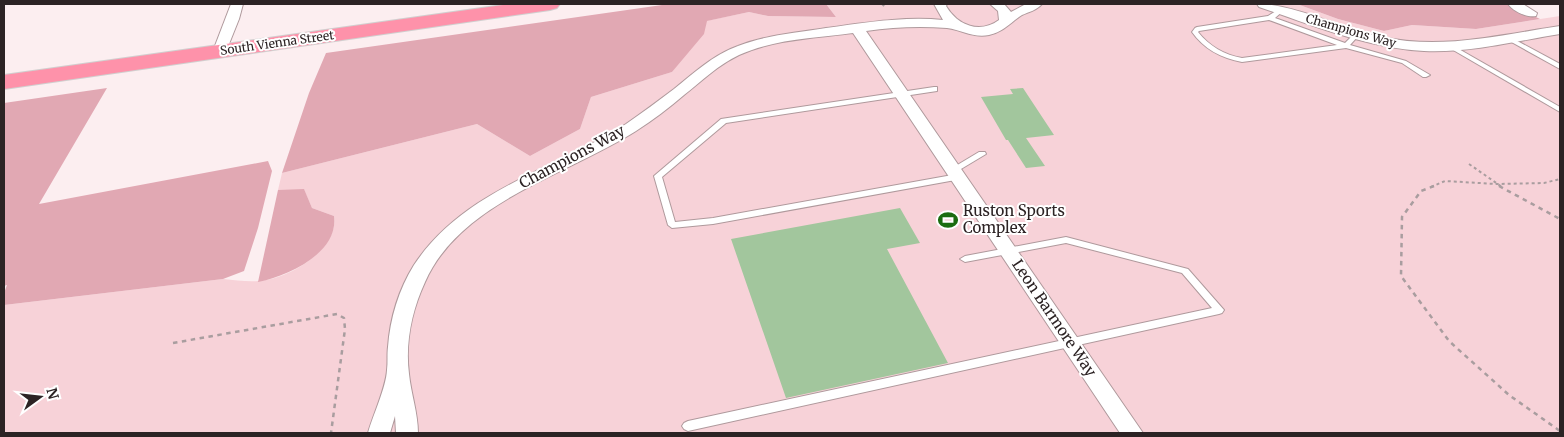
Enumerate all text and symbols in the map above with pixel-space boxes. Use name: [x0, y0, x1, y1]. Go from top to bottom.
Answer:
street label: Champions Way: [1304, 10, 1398, 51]
street label: South Vienna Street: [219, 27, 335, 58]
street label: Champions Way: [516, 121, 628, 192]
place label: Ruston Sports Complex: [963, 201, 1065, 237]
sports icon: Ruston Sports Complex: [937, 209, 959, 231]
street label: Leon Barmore Way: [1008, 256, 1101, 380]
north arrow: [15, 372, 65, 422]
text: N: [42, 386, 63, 401]

